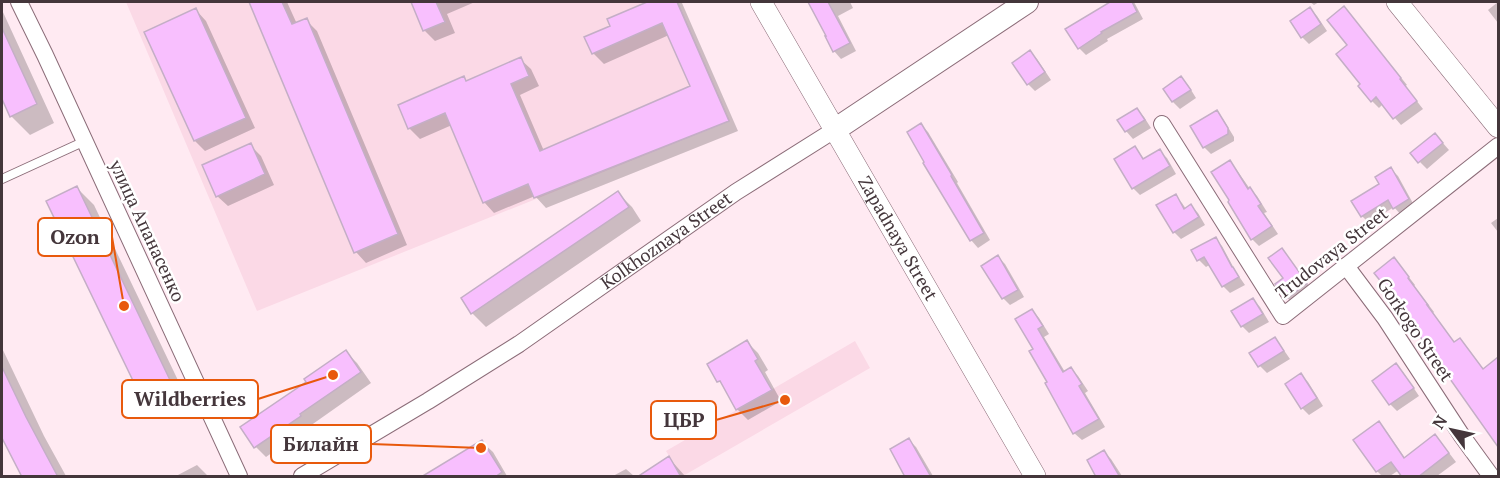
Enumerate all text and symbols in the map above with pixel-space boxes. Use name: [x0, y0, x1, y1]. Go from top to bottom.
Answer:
street label: улица Апанасенко: [104, 155, 191, 305]
street label: Zapadnaya Street: [853, 171, 944, 305]
street label: Kolkhoznaya Street: [595, 185, 736, 294]
street label: Trudovaya Street: [1270, 201, 1393, 304]
callout: Ozon: [38, 218, 112, 256]
text: Ozon: [50, 223, 100, 250]
street label: Gorkogo Street: [1372, 273, 1460, 386]
callout: Wildberries: [122, 380, 258, 418]
text: Wildberries: [134, 385, 246, 412]
north arrow: [1422, 400, 1482, 460]
callout: ЦБР: [651, 401, 716, 439]
text: ЦБР: [663, 406, 705, 433]
text: N: [1427, 411, 1452, 433]
callout: Билайн: [271, 425, 371, 463]
text: Билайн: [283, 430, 359, 457]

